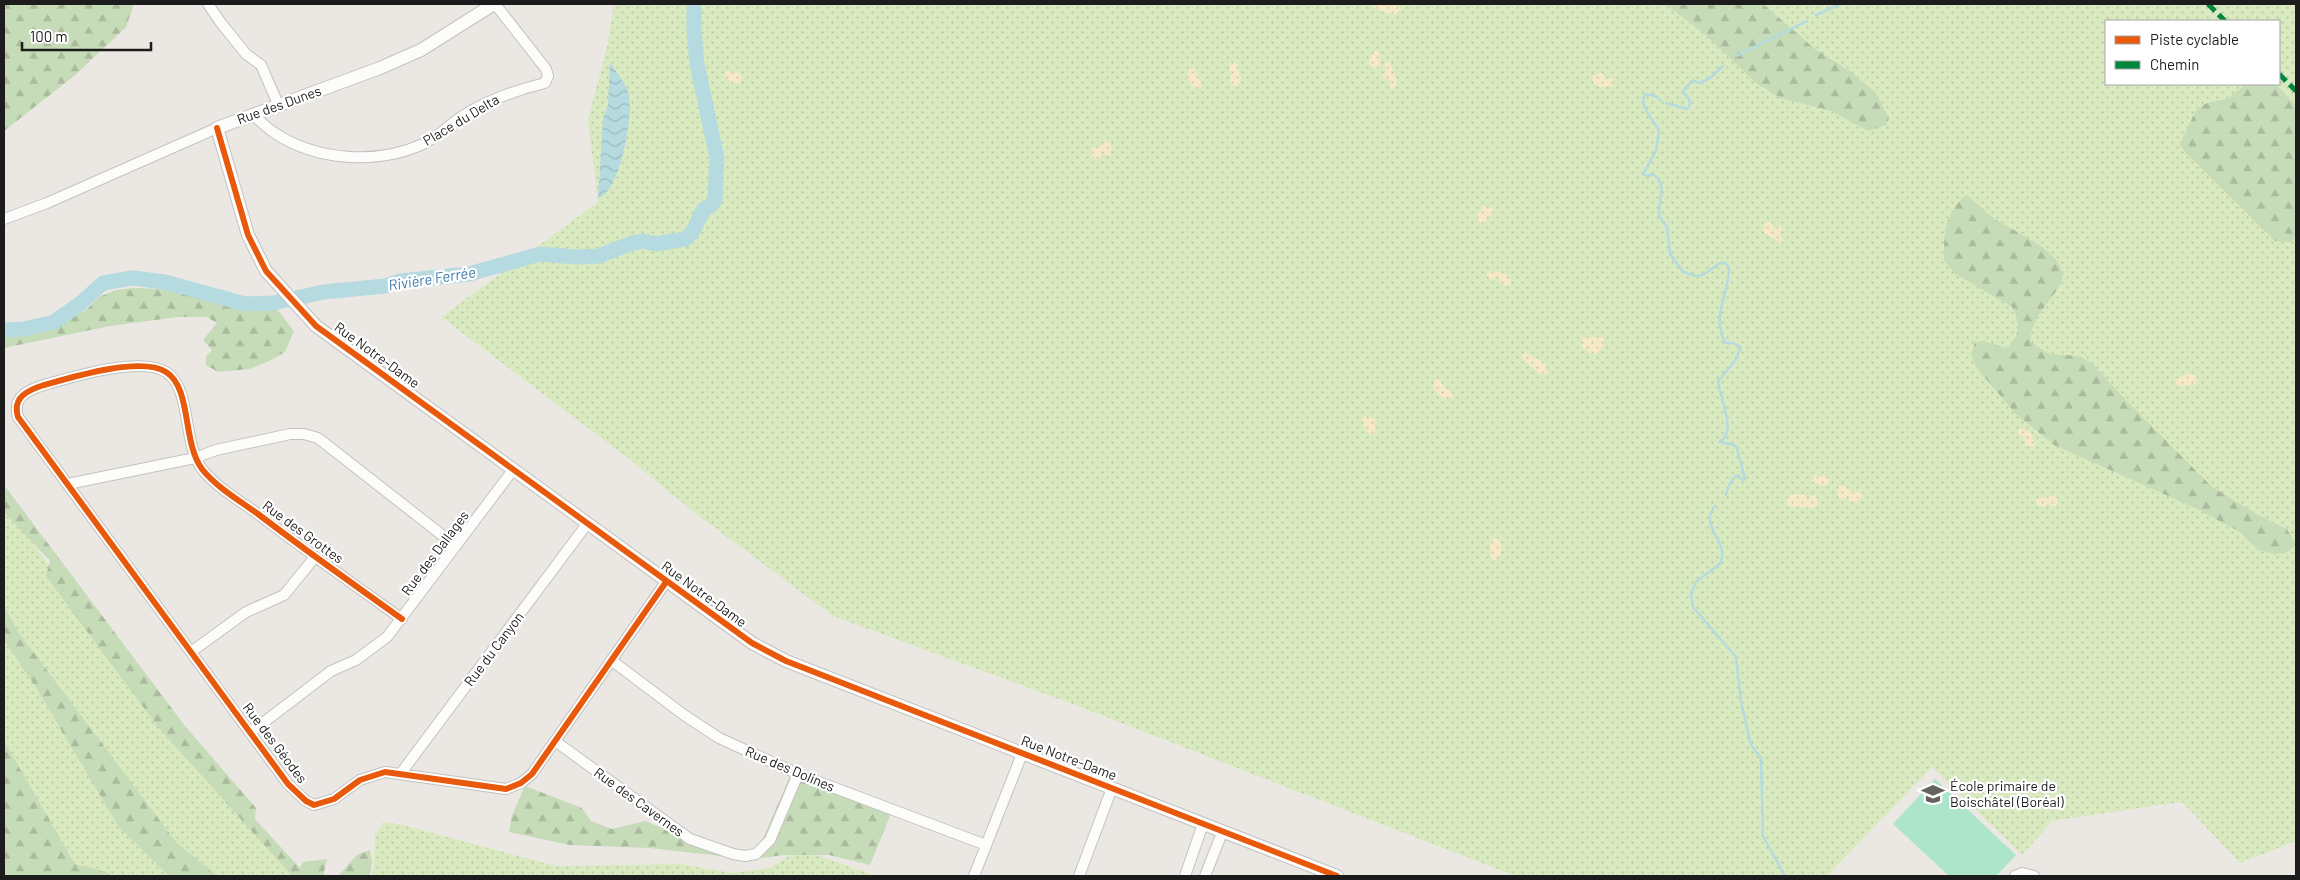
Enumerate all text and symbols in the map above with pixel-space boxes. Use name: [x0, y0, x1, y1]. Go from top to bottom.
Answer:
scale bar: [22, 20, 151, 52]
legend: [2105, 20, 2280, 85]
text: 100 m: [30, 27, 68, 45]
text: Piste cyclable: [2150, 30, 2239, 48]
text: Chemin: [2150, 55, 2199, 73]
street label: Rue des Dunes: [234, 81, 323, 128]
street label: Place du Delta: [420, 90, 502, 149]
water label: Rivière Ferrée: [387, 262, 477, 294]
street label: Rue Notre-Dame: [331, 318, 423, 391]
street label: Rue des Grottes: [259, 496, 347, 567]
street label: Rue des Dallages: [397, 507, 472, 598]
street label: Rue Notre-Dame: [658, 557, 750, 630]
street label: Rue du Canyon: [460, 608, 527, 689]
street label: Rue des Géodes: [240, 699, 311, 786]
street label: Rue Notre-Dame: [1019, 731, 1119, 784]
street label: Rue des Dolines: [743, 742, 838, 795]
street label: Rue des Cavernes: [591, 763, 688, 840]
place label: École primaire de Boischâtel (Boréal): [1950, 777, 2064, 810]
school or university icon: École primaire de Boischâtel (Boréal): [1920, 781, 1946, 807]

